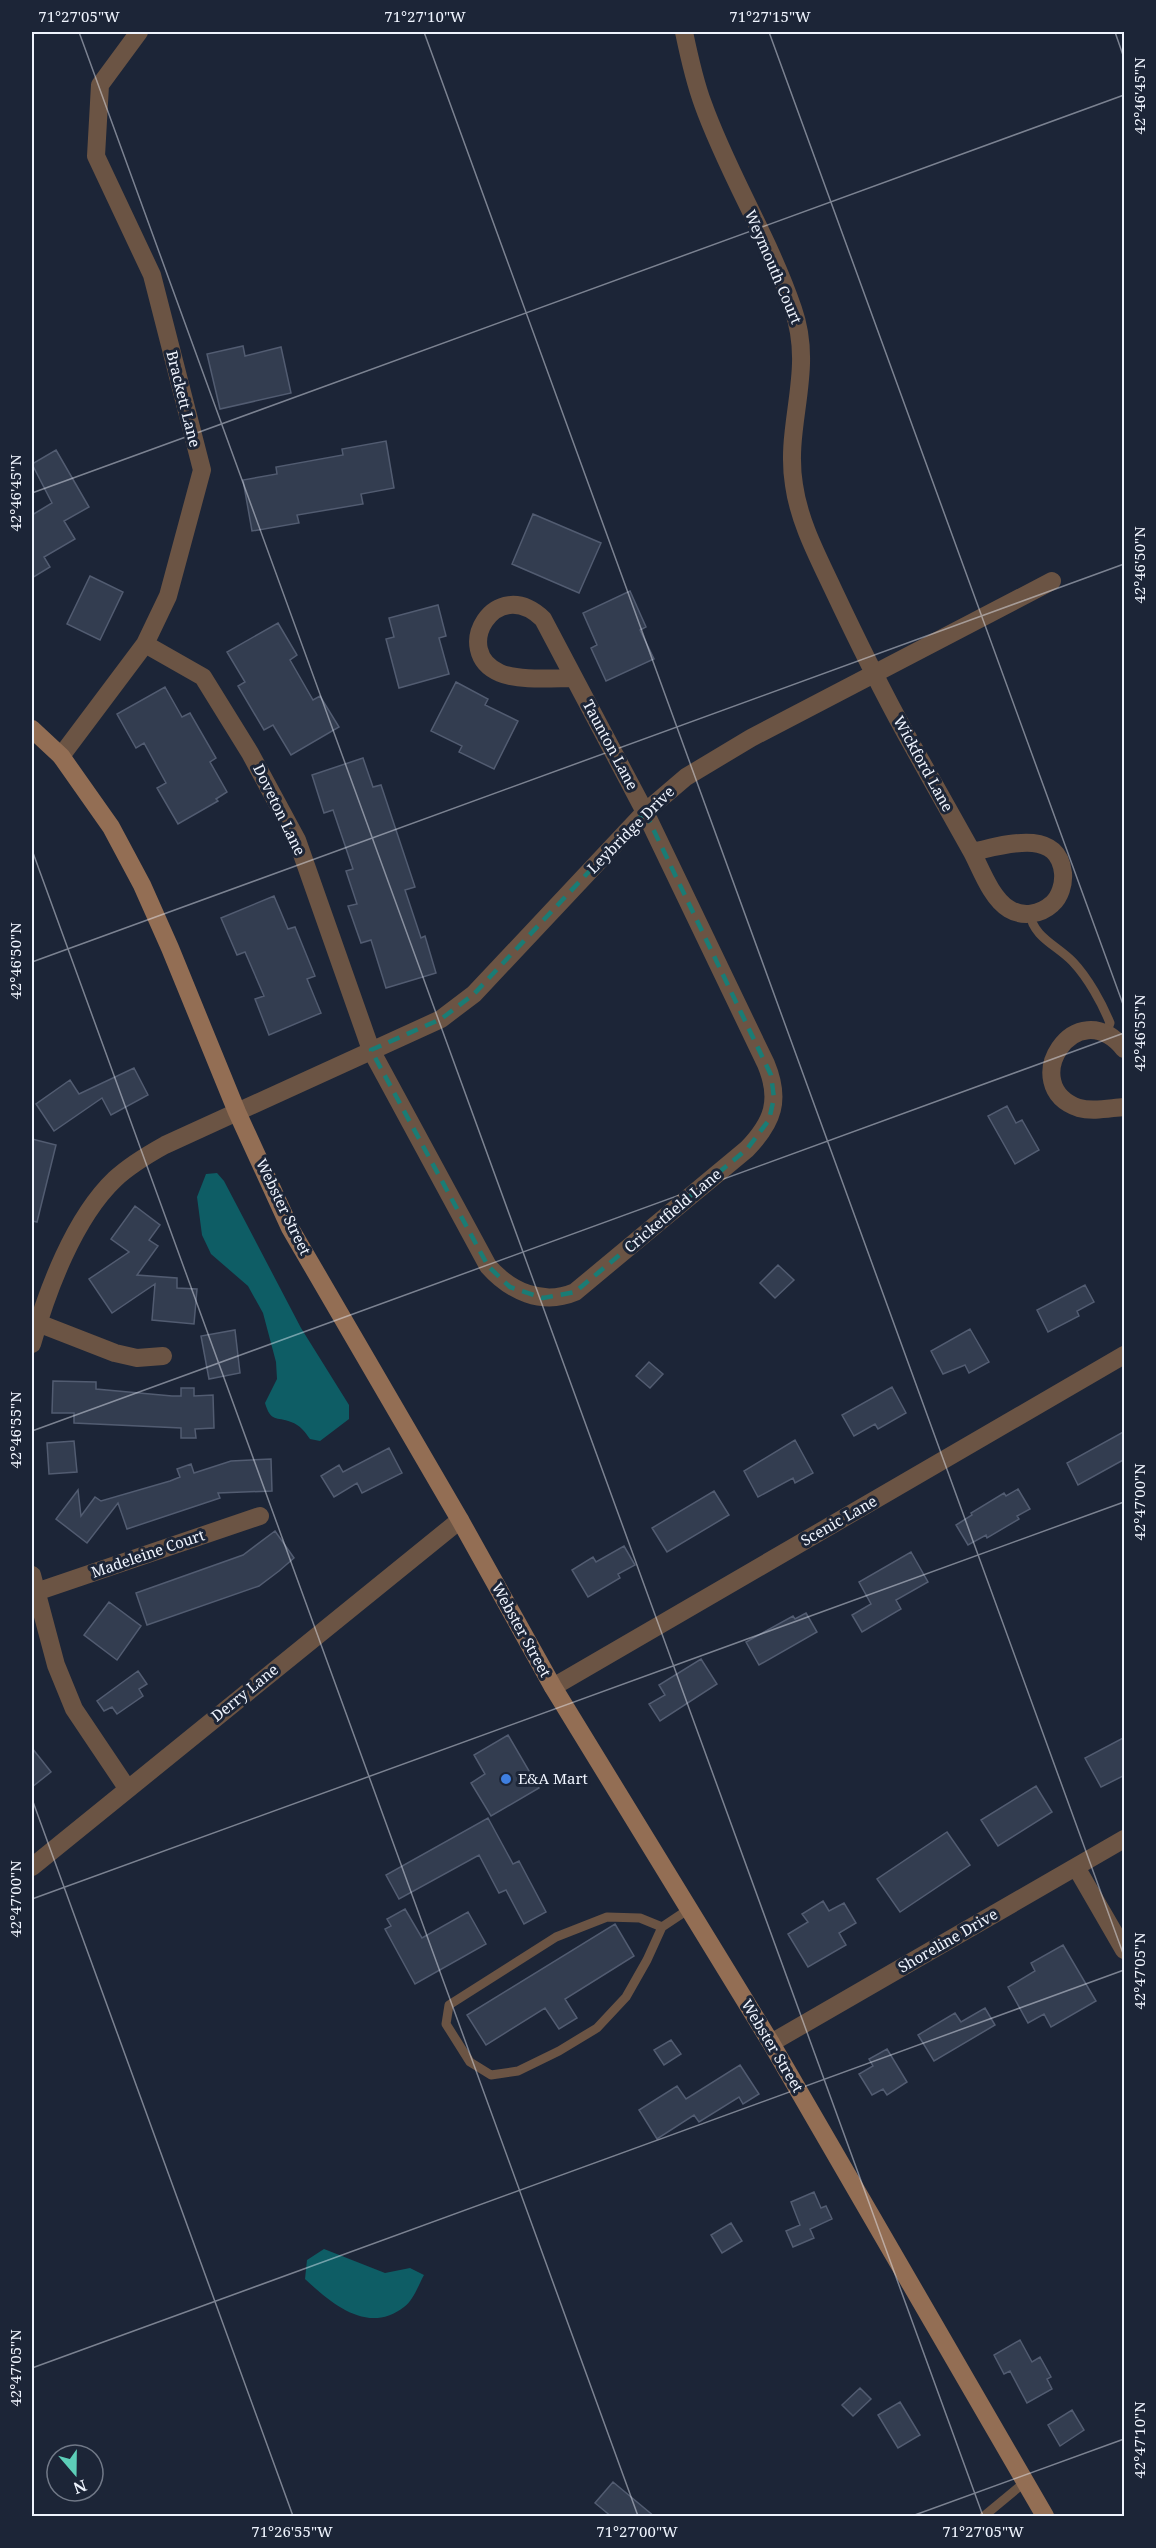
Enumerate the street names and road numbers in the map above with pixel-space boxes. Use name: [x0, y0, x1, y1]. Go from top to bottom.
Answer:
street label: Weymouth Court: [741, 207, 807, 327]
street label: Brackett Lane: [162, 348, 206, 449]
street label: Taunton Lane: [579, 696, 643, 793]
street label: Wickford Lane: [889, 712, 958, 815]
street label: Doveton Lane: [249, 761, 311, 859]
street label: Leybridge Drive: [582, 781, 678, 877]
street label: Webster Street: [252, 1155, 316, 1258]
street label: Cricketfield Lane: [619, 1164, 725, 1257]
street label: Scenic Lane: [797, 1490, 880, 1550]
street label: Madeleine Court: [88, 1524, 207, 1582]
street label: Webster Street: [488, 1579, 556, 1680]
street label: Derry Lane: [207, 1659, 282, 1725]
street label: Shoreline Drive: [894, 1903, 1001, 1977]
street label: Webster Street: [737, 1995, 808, 2096]

